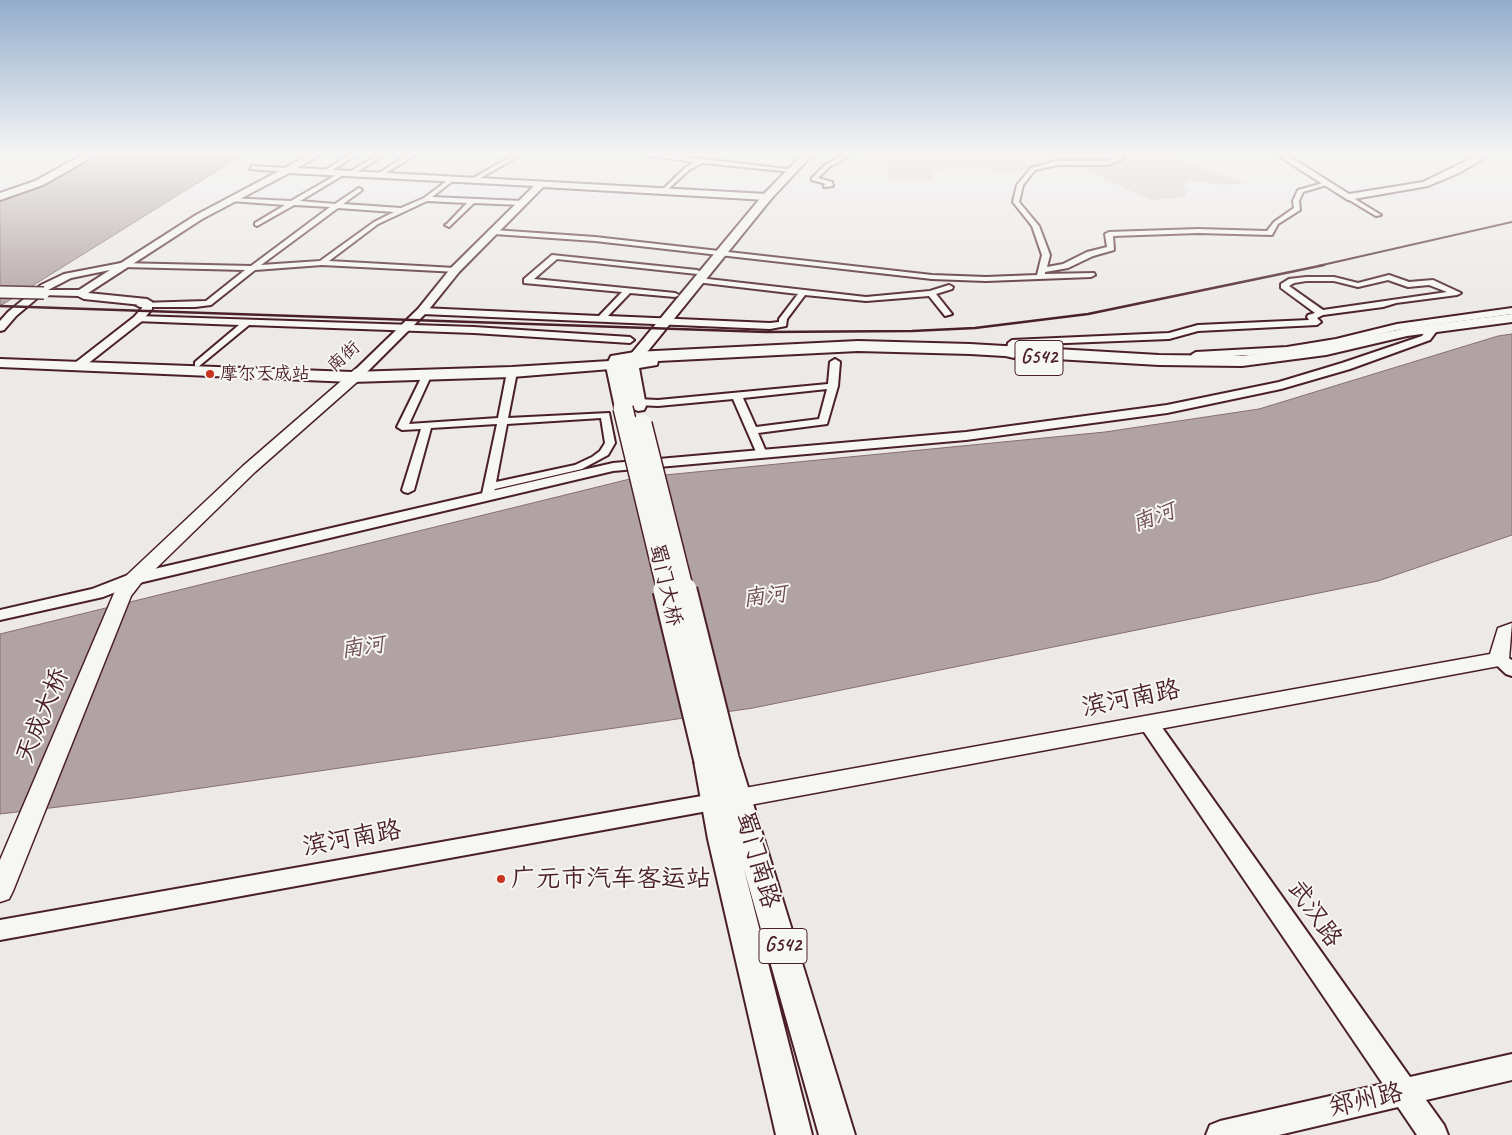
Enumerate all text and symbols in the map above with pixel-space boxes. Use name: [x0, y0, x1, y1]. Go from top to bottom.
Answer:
street label: 南街: [323, 337, 365, 377]
road number: G542: [1015, 340, 1063, 376]
place label: 摩尔天成站: [220, 363, 310, 385]
marker: 摩尔天成站: [204, 368, 216, 380]
water label: 南河: [1129, 498, 1179, 538]
street label: 蜀门大桥: [643, 541, 687, 629]
water label: 南河: [742, 581, 788, 613]
water label: 南河: [339, 632, 387, 664]
street label: 天成大桥: [10, 664, 76, 768]
street label: 滨河南路: [1079, 675, 1183, 723]
street label: 蜀门南路: [729, 808, 785, 912]
street label: 滨河南路: [300, 816, 404, 862]
place label: 广元市汽车客运站: [511, 864, 711, 894]
marker: 广元市汽车客运站: [495, 873, 507, 885]
street label: 武汉路: [1280, 875, 1348, 953]
road number: G542: [759, 928, 807, 964]
street label: 郑州路: [1326, 1078, 1406, 1124]

